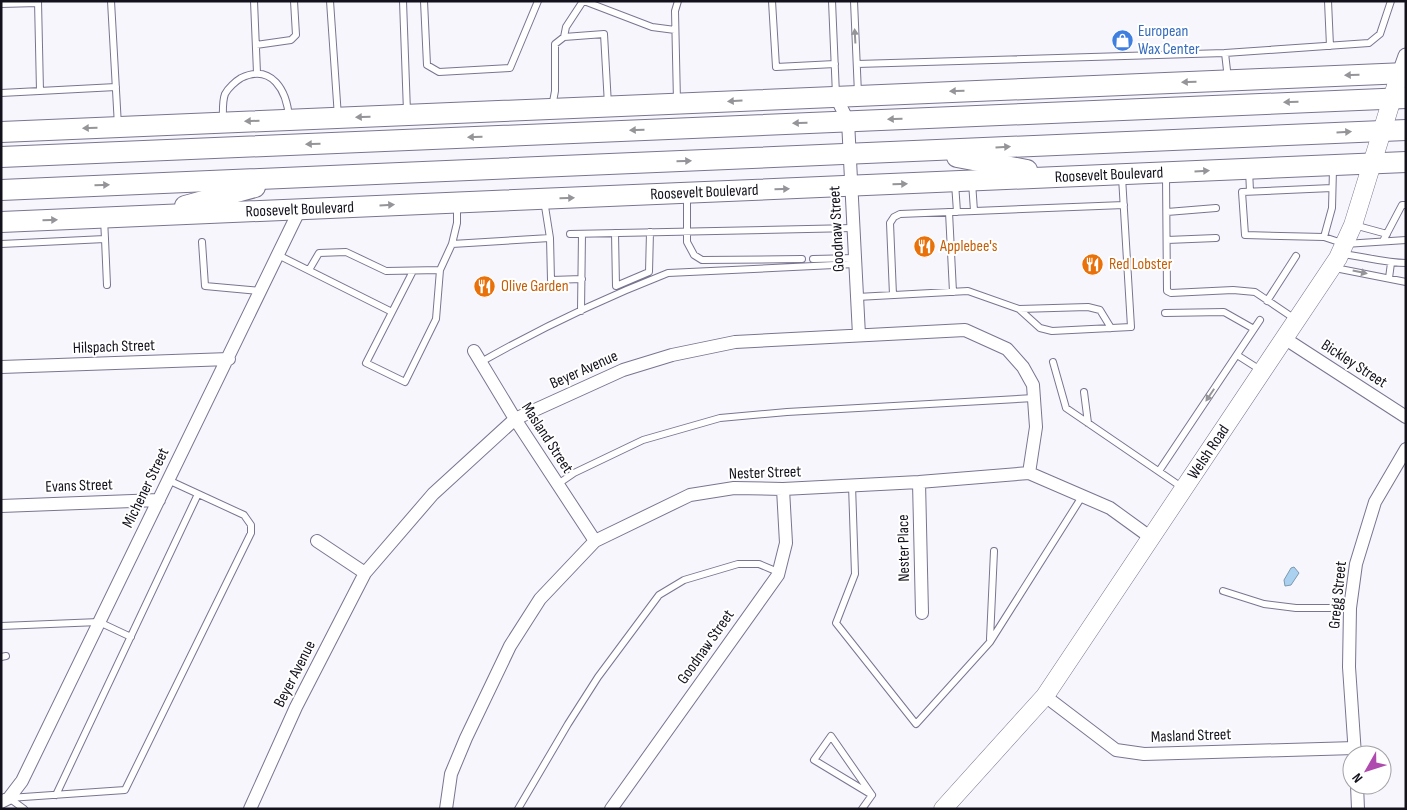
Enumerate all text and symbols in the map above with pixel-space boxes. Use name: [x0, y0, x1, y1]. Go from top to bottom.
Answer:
place label: European Wax Center: [1138, 22, 1200, 59]
one-way arrow: [851, 28, 859, 44]
shop icon: European Wax Center: [1110, 28, 1134, 52]
one-way arrow: [1343, 71, 1359, 79]
one-way arrow: [1181, 78, 1197, 86]
one-way arrow: [949, 88, 965, 96]
one-way arrow: [727, 97, 743, 105]
one-way arrow: [1283, 99, 1299, 107]
one-way arrow: [354, 113, 370, 121]
one-way arrow: [887, 115, 903, 123]
one-way arrow: [244, 118, 260, 126]
one-way arrow: [791, 119, 807, 127]
one-way arrow: [82, 125, 98, 133]
one-way arrow: [629, 126, 645, 134]
one-way arrow: [1336, 128, 1352, 136]
one-way arrow: [467, 133, 483, 141]
one-way arrow: [304, 140, 320, 148]
one-way arrow: [996, 143, 1012, 151]
one-way arrow: [677, 157, 693, 165]
street label: Roosevelt Boulevard: [1054, 163, 1164, 186]
one-way arrow: [1195, 166, 1211, 174]
one-way arrow: [892, 179, 908, 187]
street label: Roosevelt Boulevard: [650, 180, 759, 204]
one-way arrow: [95, 181, 111, 189]
one-way arrow: [774, 184, 790, 192]
street label: Goodnaw Street: [825, 185, 849, 273]
one-way arrow: [559, 194, 575, 202]
street label: Roosevelt Boulevard: [245, 197, 354, 221]
one-way arrow: [379, 201, 395, 209]
one-way arrow: [42, 216, 58, 224]
restaurant icon: Applebee's: [912, 234, 936, 258]
place label: Applebee's: [939, 237, 998, 256]
restaurant icon: Red Lobster: [1081, 252, 1105, 276]
place label: Red Lobster: [1109, 255, 1173, 274]
one-way arrow: [1353, 268, 1368, 276]
restaurant icon: Olive Garden: [473, 274, 497, 298]
place label: Olive Garden: [501, 277, 569, 296]
street label: Hilspach Street: [73, 336, 155, 358]
street label: Bickley Street: [1318, 336, 1390, 392]
street label: Beyer Avenue: [547, 347, 621, 393]
one-way arrow: [1205, 388, 1215, 402]
street label: Masland Street: [517, 399, 577, 477]
street label: Welsh Road: [1183, 421, 1233, 483]
street label: Michener Street: [119, 445, 174, 531]
street label: Nester Street: [728, 462, 802, 484]
street label: Evans Street: [45, 475, 113, 497]
street label: Nester Place: [894, 514, 914, 582]
street label: Gregg Street: [1325, 560, 1351, 630]
street label: Goodnaw Street: [674, 606, 739, 688]
street label: Beyer Avenue: [270, 638, 320, 710]
street label: Masland Street: [1151, 725, 1232, 747]
north arrow: [1342, 745, 1392, 795]
text: N: [1348, 770, 1366, 786]

